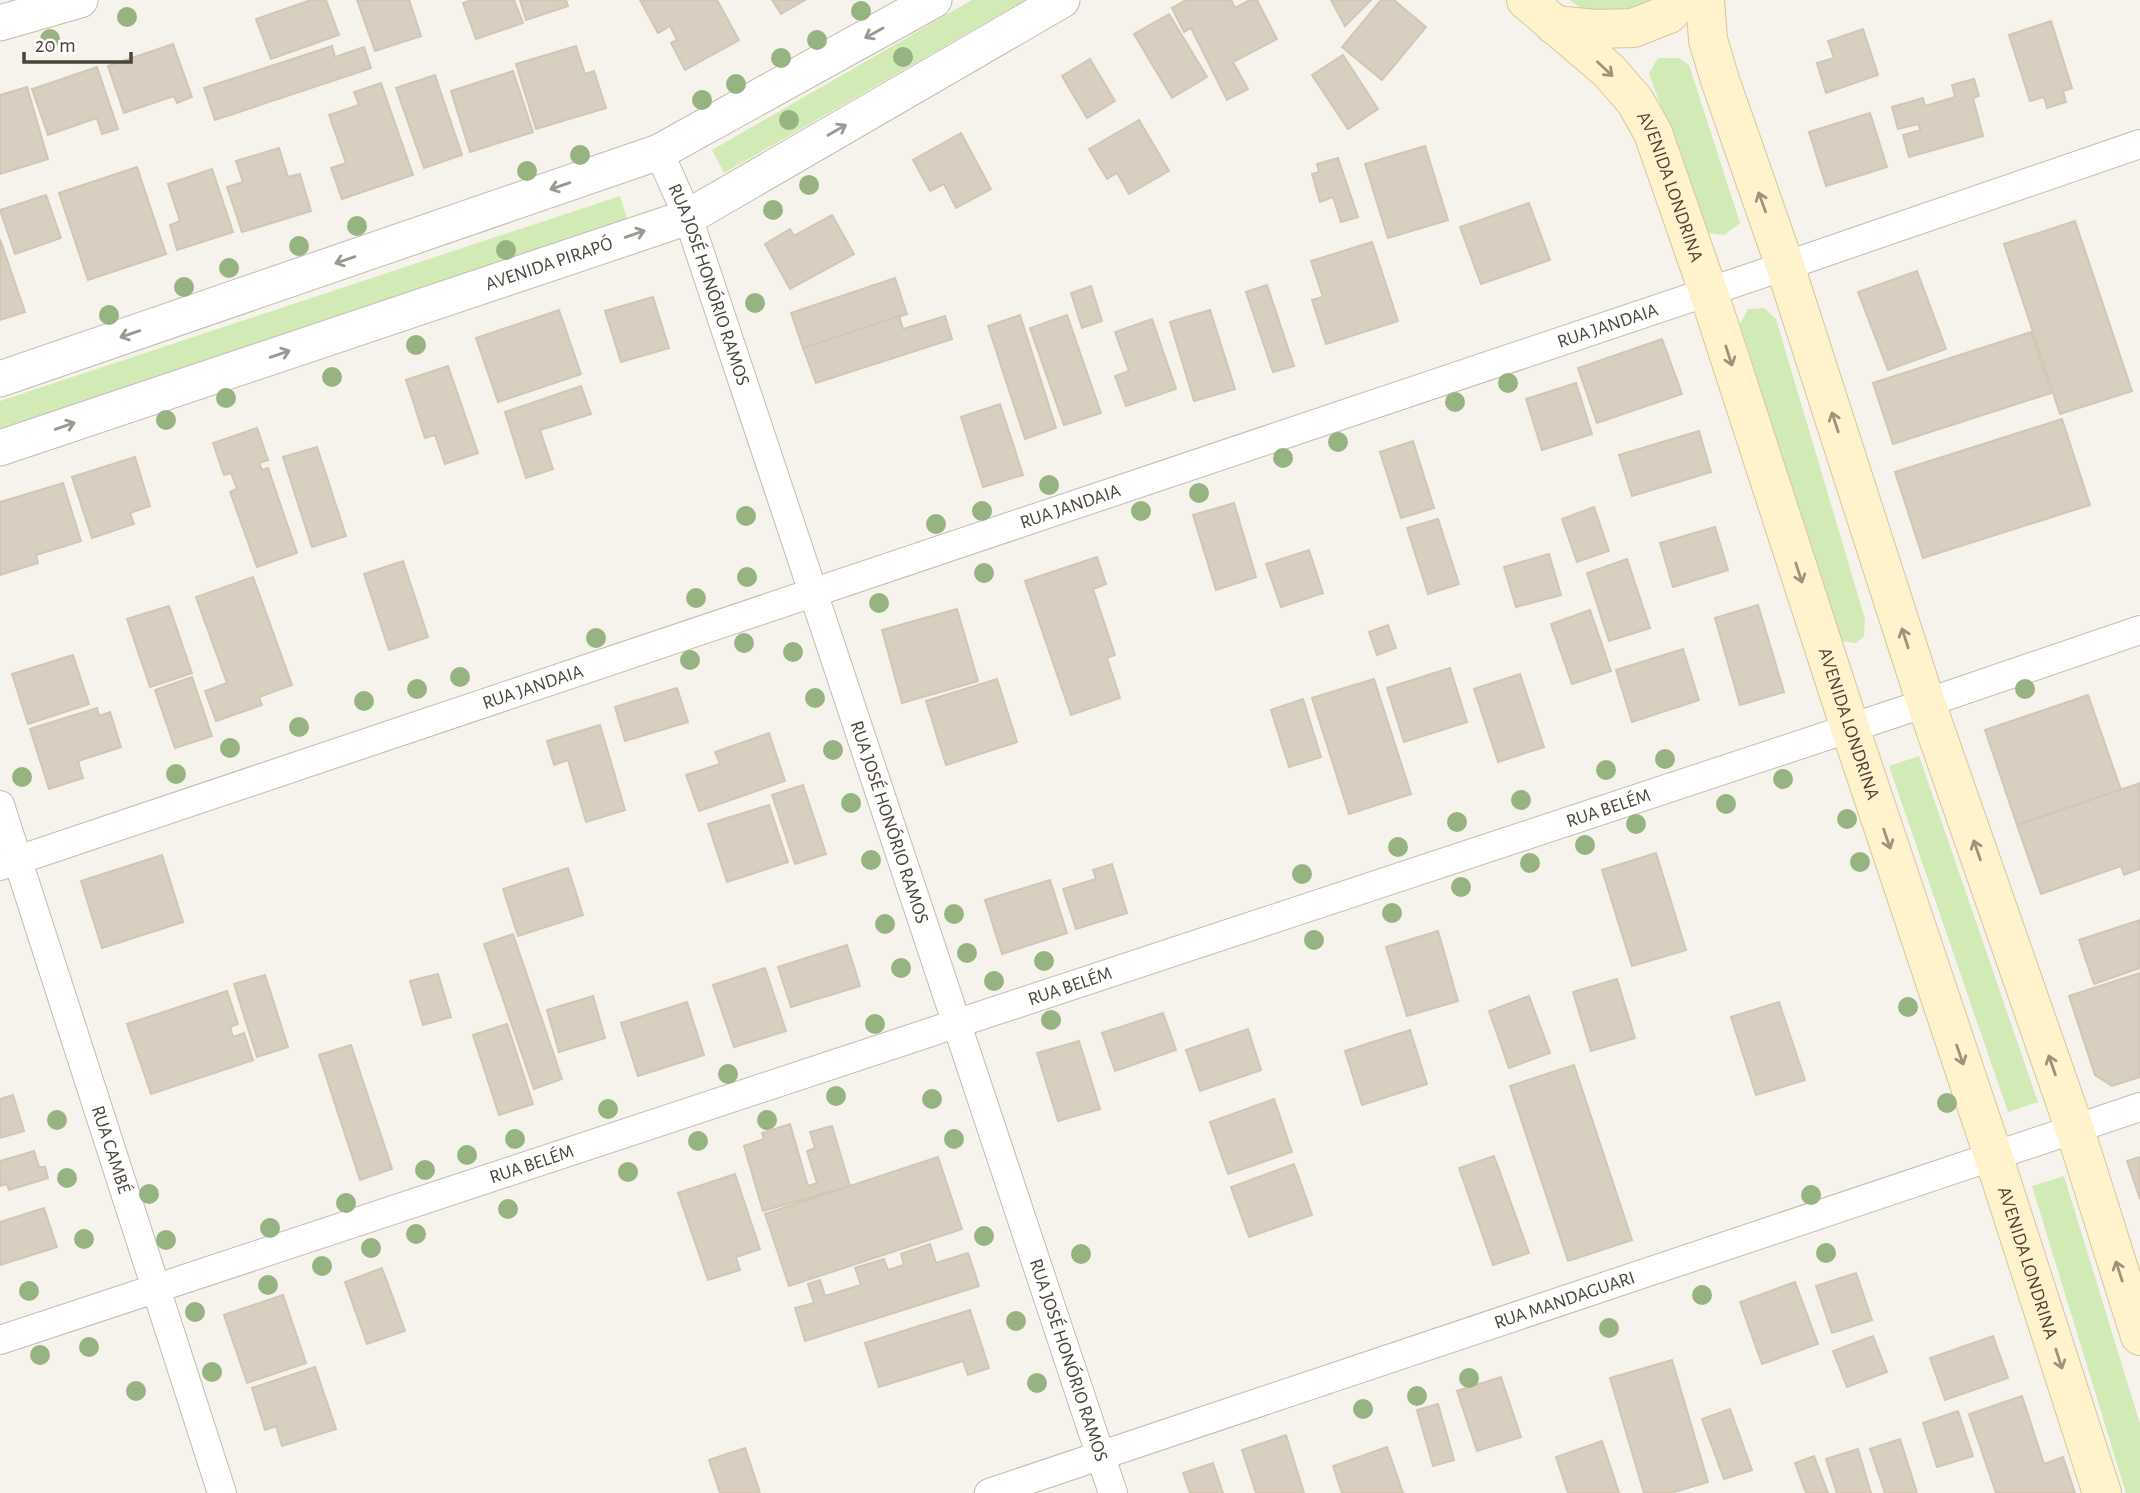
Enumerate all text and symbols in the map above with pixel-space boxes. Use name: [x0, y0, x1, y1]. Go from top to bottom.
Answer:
scale bar: [24, 21, 131, 65]
one-way arrow: [864, 27, 885, 40]
text: 20 m: [35, 35, 76, 56]
one-way arrow: [1596, 61, 1614, 77]
street label: AVENIDA LONDRINA: [1633, 108, 1707, 264]
one-way arrow: [826, 123, 846, 137]
one-way arrow: [550, 181, 572, 193]
street label: RUA JOSÉ HONÓRIO RAMOS: [665, 181, 753, 388]
one-way arrow: [1755, 191, 1768, 213]
one-way arrow: [624, 227, 646, 239]
street label: AVENIDA PIRAPÓ: [483, 232, 615, 294]
one-way arrow: [335, 255, 357, 267]
street label: RUA JANDAIA: [1555, 300, 1660, 351]
one-way arrow: [119, 328, 141, 341]
one-way arrow: [1724, 345, 1736, 367]
one-way arrow: [269, 347, 291, 359]
one-way arrow: [1828, 411, 1841, 433]
one-way arrow: [53, 419, 75, 432]
street label: RUA JANDAIA: [1017, 481, 1123, 532]
one-way arrow: [1794, 561, 1806, 583]
one-way arrow: [1898, 628, 1910, 650]
street label: AVENIDA LONDRINA: [1815, 645, 1883, 802]
street label: RUA JANDAIA: [480, 661, 585, 713]
street label: RUA JOSÉ HONÓRIO RAMOS: [847, 718, 932, 926]
street label: RUA BELÉM: [1564, 785, 1653, 831]
one-way arrow: [1881, 828, 1894, 850]
one-way arrow: [1970, 840, 1982, 862]
street label: RUA BELÉM: [1026, 963, 1114, 1009]
one-way arrow: [1955, 1043, 1967, 1065]
one-way arrow: [2045, 1055, 2057, 1077]
street label: RUA CAMBÉ: [88, 1103, 136, 1196]
street label: RUA BELÉM: [487, 1141, 576, 1187]
street label: AVENIDA LONDRINA: [1994, 1184, 2061, 1341]
street label: RUA JOSÉ HONÓRIO RAMOS: [1026, 1256, 1111, 1464]
one-way arrow: [2112, 1260, 2125, 1282]
street label: RUA MANDAGUARI: [1492, 1268, 1637, 1332]
one-way arrow: [2054, 1348, 2067, 1370]

